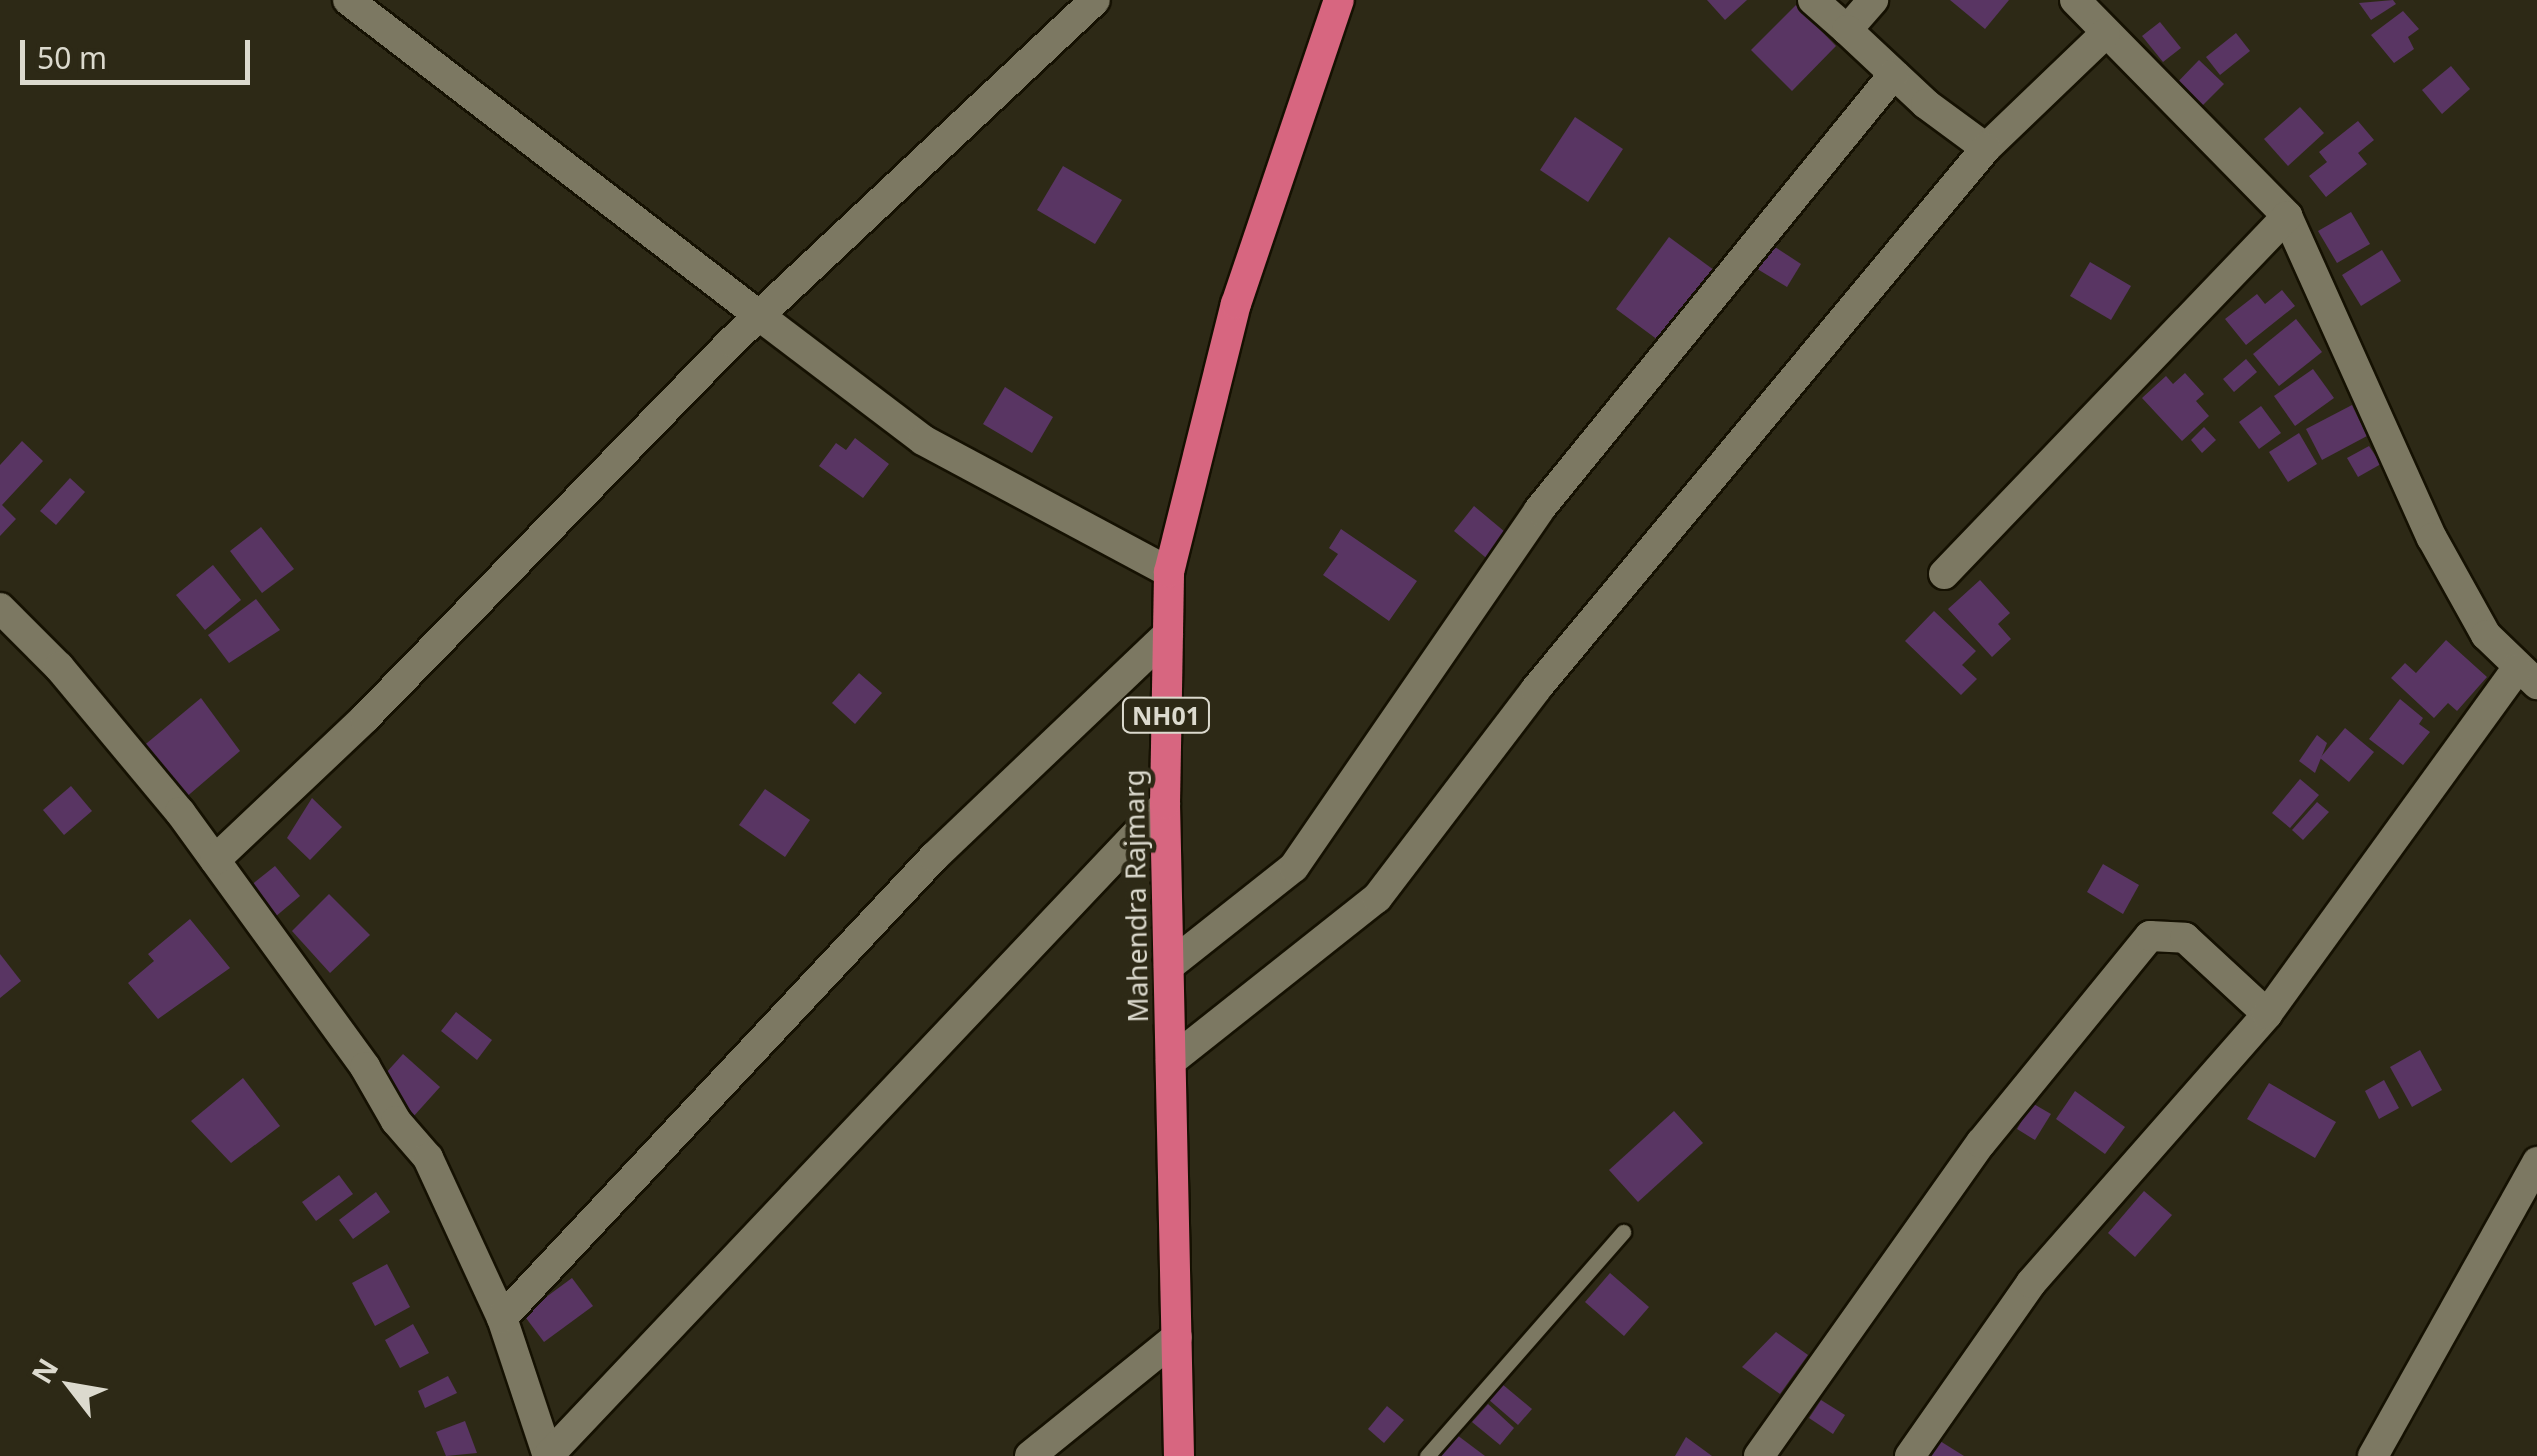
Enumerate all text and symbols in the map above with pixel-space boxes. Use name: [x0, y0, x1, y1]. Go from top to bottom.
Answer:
scale bar: [25, 20, 255, 82]
text: 50 m: [37, 37, 107, 78]
road number: NH01: [1121, 695, 1211, 735]
street label: Mahendra Rajmarg: [1116, 769, 1154, 1023]
north arrow: [20, 1336, 120, 1436]
text: N: [22, 1351, 66, 1390]

